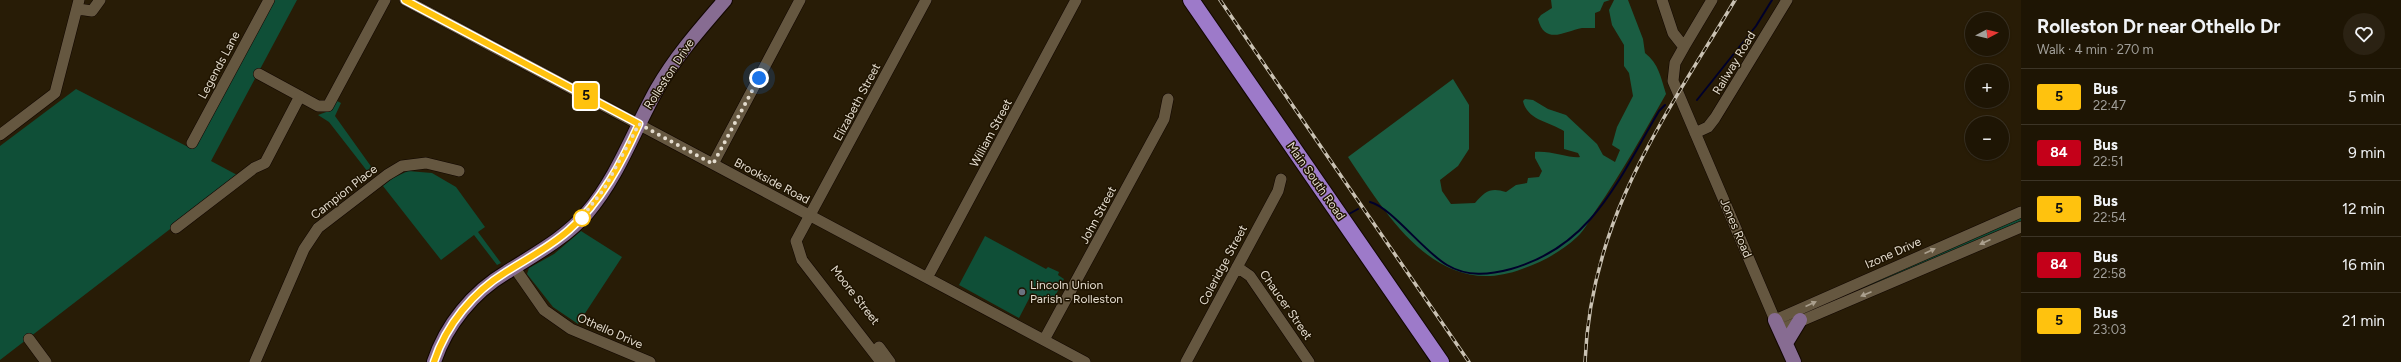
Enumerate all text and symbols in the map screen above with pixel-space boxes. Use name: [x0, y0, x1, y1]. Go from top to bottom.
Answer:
north arrow: [1965, 12, 2009, 56]
map controls: [1965, 12, 2009, 160]
button: heart: [2343, 13, 2385, 55]
text: Rolleston Dr near Othello Dr: [2037, 15, 2280, 38]
street label: Legends Lane: [195, 29, 243, 101]
street label: Railway Road: [1710, 29, 1758, 97]
street label: Rolleston Drive: [641, 36, 697, 112]
text: Walk · 4 min · 270 m: [2037, 42, 2154, 57]
street label: Elizabeth Street: [831, 60, 884, 143]
button: +: [1965, 64, 2009, 108]
your location: [749, 68, 769, 88]
text: Bus: [2093, 80, 2118, 98]
line badge: 5: [573, 83, 599, 109]
text: 5: [582, 87, 590, 104]
text: 5: [2055, 88, 2063, 105]
text: 5 min: [2348, 88, 2385, 106]
street label: William Street: [967, 96, 1015, 170]
text: 22:47: [2093, 98, 2126, 113]
button: −: [1965, 116, 2009, 160]
text: Bus: [2093, 136, 2118, 154]
street label: Main South Road: [1284, 139, 1348, 223]
text: 84: [2050, 144, 2068, 161]
text: 9 min: [2348, 144, 2385, 162]
text: 22:51: [2093, 154, 2124, 169]
street label: Brookside Road: [732, 155, 812, 207]
street label: Campion Place: [308, 162, 380, 222]
street label: John Street: [1077, 183, 1119, 246]
text: Bus: [2093, 192, 2118, 210]
street label: Jones Road: [1717, 196, 1755, 260]
text: 5: [2055, 200, 2063, 217]
text: 12 min: [2342, 200, 2385, 218]
unlabelled marker: [573, 209, 591, 227]
text: 22:54: [2093, 210, 2126, 225]
street label: Coleridge Street: [1196, 222, 1250, 308]
street label: Izone Drive: [1863, 234, 1924, 272]
one-way arrow: [1980, 239, 1991, 245]
one-way arrow: [1924, 248, 1936, 254]
text: Bus: [2093, 248, 2118, 266]
text: 84: [2050, 256, 2068, 273]
text: 16 min: [2342, 256, 2385, 274]
street label: Moore Street: [828, 263, 883, 328]
text: 22:58: [2093, 266, 2126, 281]
street label: Chaucer Street: [1257, 267, 1315, 343]
place label: Lincoln Union Parish - Rolleston: [1030, 278, 1123, 306]
marker: Lincoln Union Parish - Rolleston: [1017, 287, 1027, 297]
one-way arrow: [1860, 291, 1872, 297]
one-way arrow: [1805, 301, 1817, 307]
text: Bus: [2093, 304, 2118, 322]
street label: Othello Drive: [575, 310, 645, 352]
text: 5: [2055, 312, 2063, 329]
text: 21 min: [2342, 312, 2385, 330]
text: 23:03: [2093, 322, 2126, 337]

